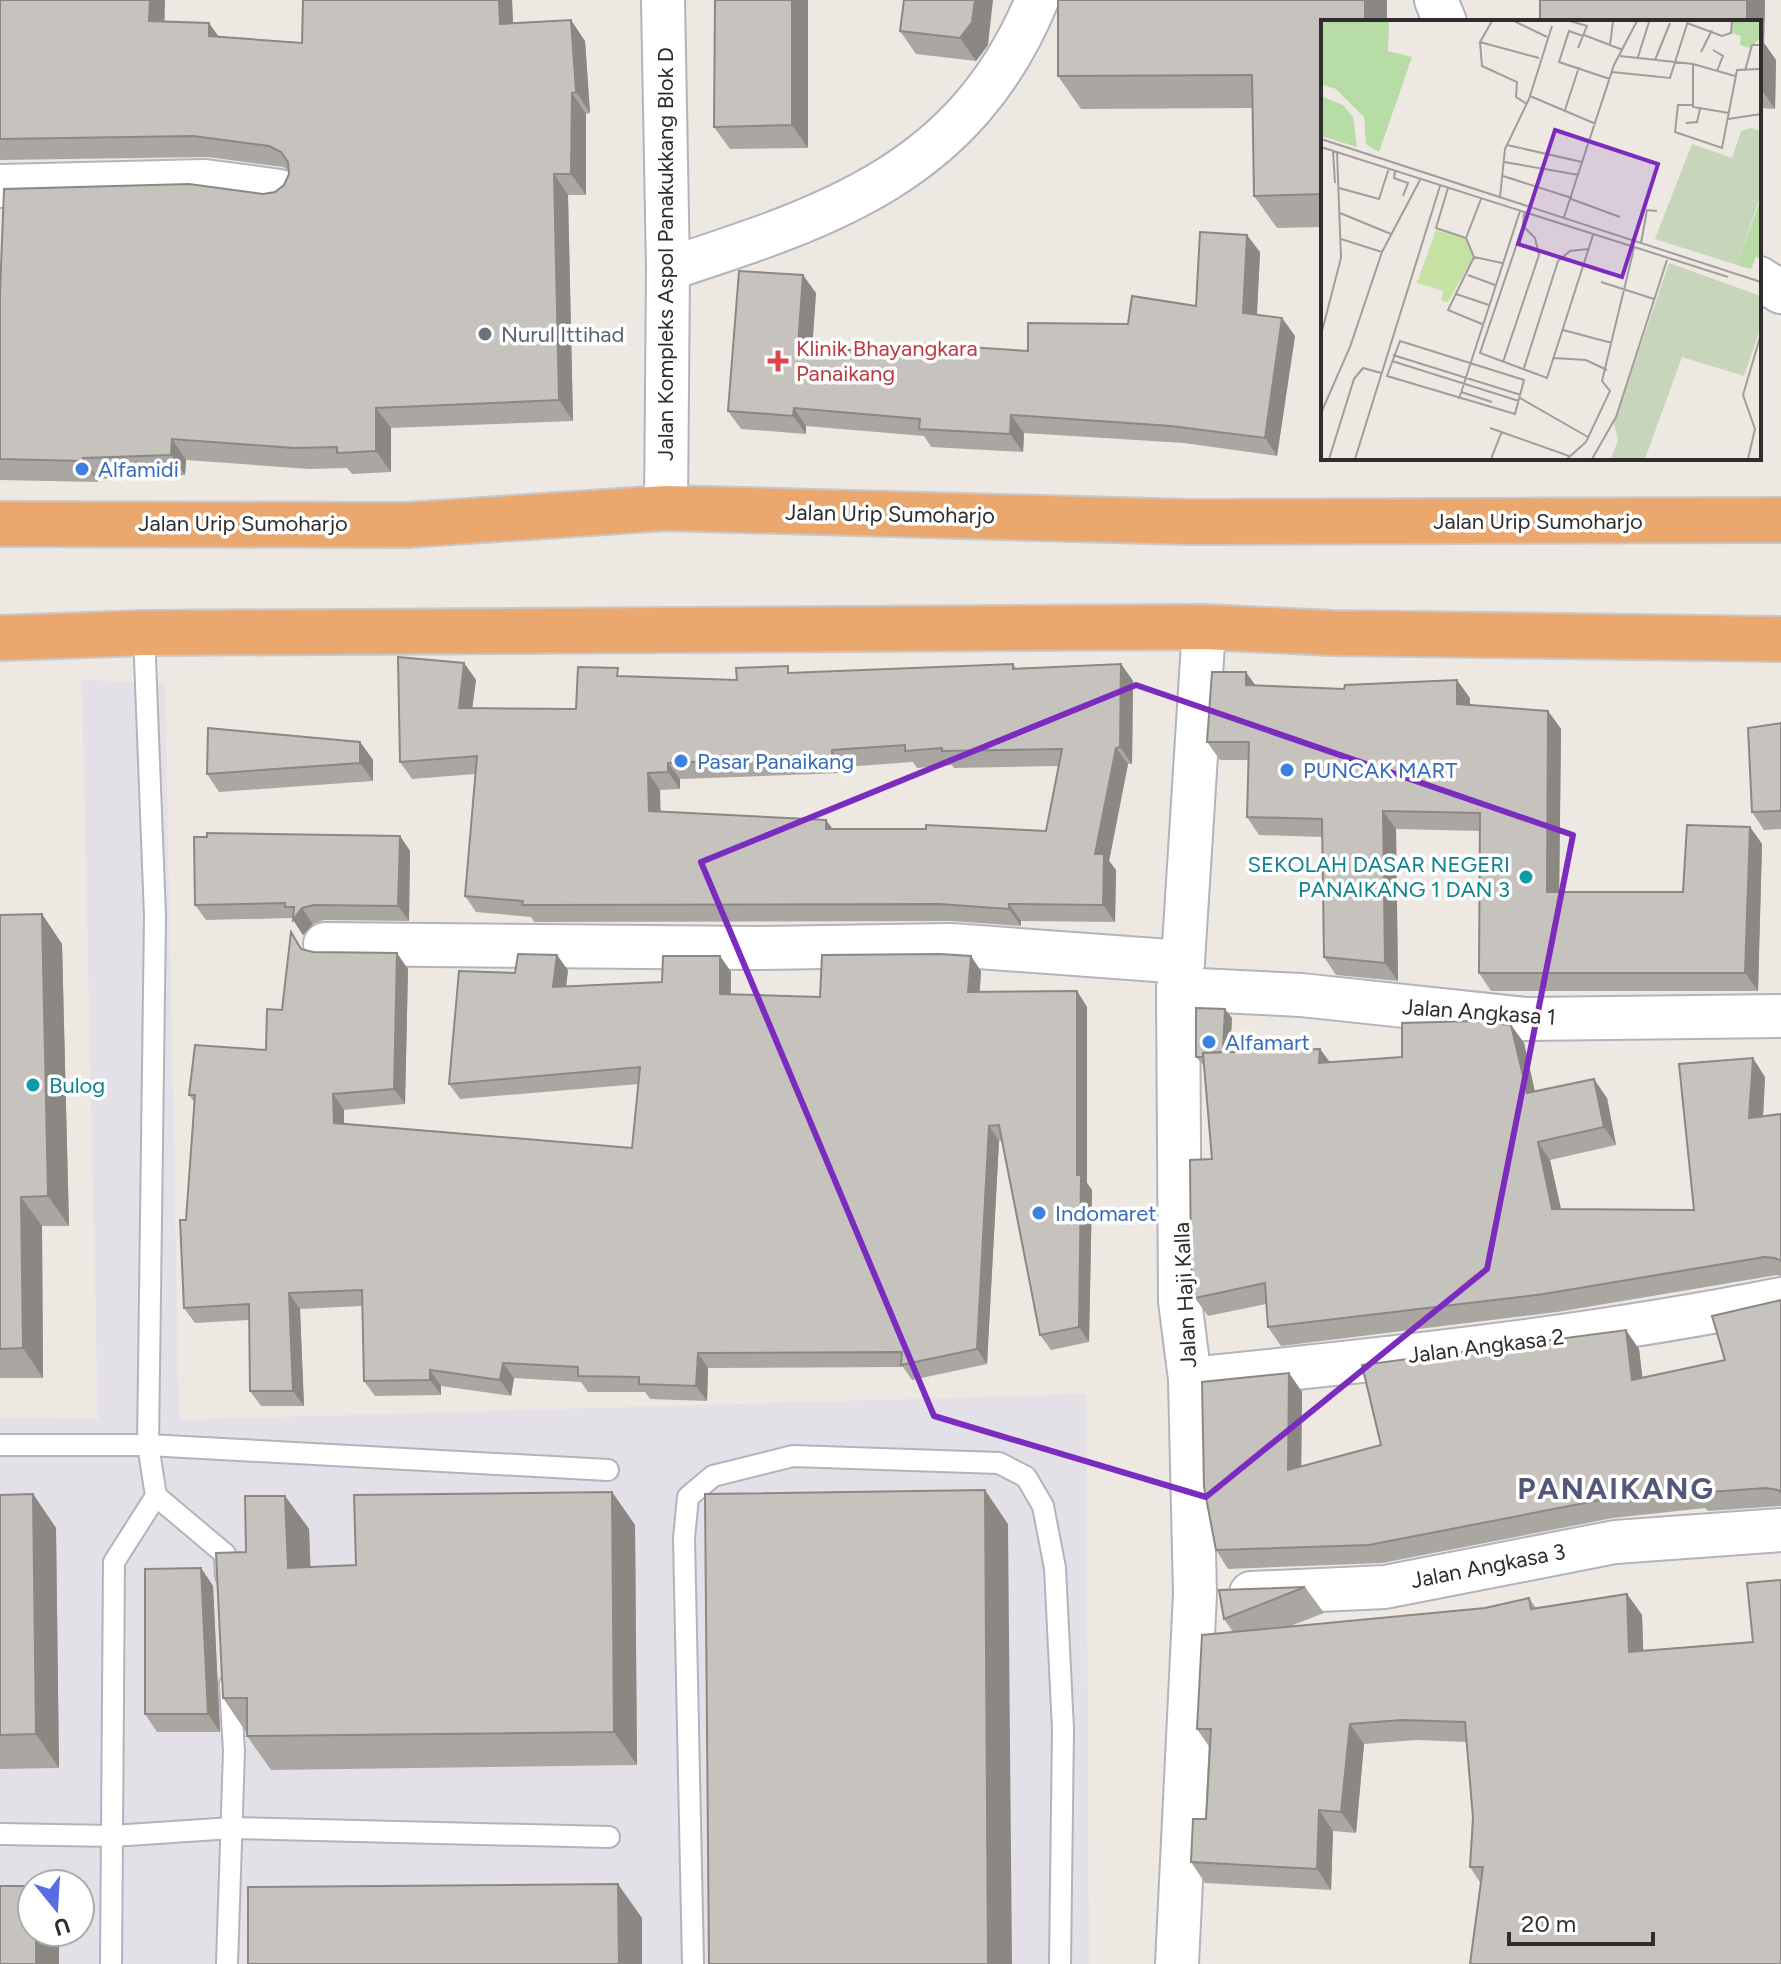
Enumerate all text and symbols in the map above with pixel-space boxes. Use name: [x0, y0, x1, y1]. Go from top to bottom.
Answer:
inset map: [1321, 20, 1761, 460]
street label: Jalan Kompleks Aspol Panakukkang Blok D: [652, 47, 679, 461]
place label: Nurul Ittihad: [501, 321, 624, 348]
marker: Nurul Ittihad: [476, 325, 494, 343]
place label: Klinik Bhayangkara Panaikang: [796, 335, 978, 387]
marker: Klinik Bhayangkara Panaikang: [767, 350, 789, 372]
place label: Alfamidi: [98, 456, 179, 483]
marker: Alfamidi: [73, 460, 91, 478]
street label: Jalan Urip Sumoharjo: [785, 499, 995, 529]
street label: Jalan Urip Sumoharjo: [1433, 508, 1643, 535]
street label: Jalan Urip Sumoharjo: [138, 510, 348, 537]
place label: Pasar Panaikang: [697, 748, 854, 775]
marker: Pasar Panaikang: [672, 752, 690, 770]
place label: PUNCAK MART: [1303, 757, 1457, 784]
marker: PUNCAK MART: [1278, 761, 1296, 779]
place label: SEKOLAH DASAR NEGERI PANAIKANG 1 DAN 3: [1248, 851, 1510, 903]
marker: SEKOLAH DASAR NEGERI PANAIKANG 1 DAN 3: [1517, 868, 1535, 886]
street label: Jalan Angkasa 1: [1401, 993, 1557, 1031]
place label: Alfamart: [1225, 1029, 1310, 1056]
marker: Alfamart: [1200, 1033, 1218, 1051]
place label: Bulog: [49, 1072, 105, 1099]
marker: Bulog: [24, 1076, 42, 1094]
place label: Indomaret: [1055, 1200, 1157, 1227]
marker: Indomaret: [1030, 1204, 1048, 1222]
street label: Jalan Haji Kalla: [1168, 1221, 1202, 1369]
street label: Jalan Angkasa 2: [1406, 1323, 1566, 1369]
district label: PANAIKANG: [1517, 1470, 1715, 1507]
street label: Jalan Angkasa 3: [1408, 1538, 1568, 1594]
north arrow: [16, 1868, 96, 1948]
scale bar: [1509, 1896, 1653, 1946]
text: 20 m: [1521, 1909, 1576, 1938]
text: U: [50, 1911, 74, 1942]

